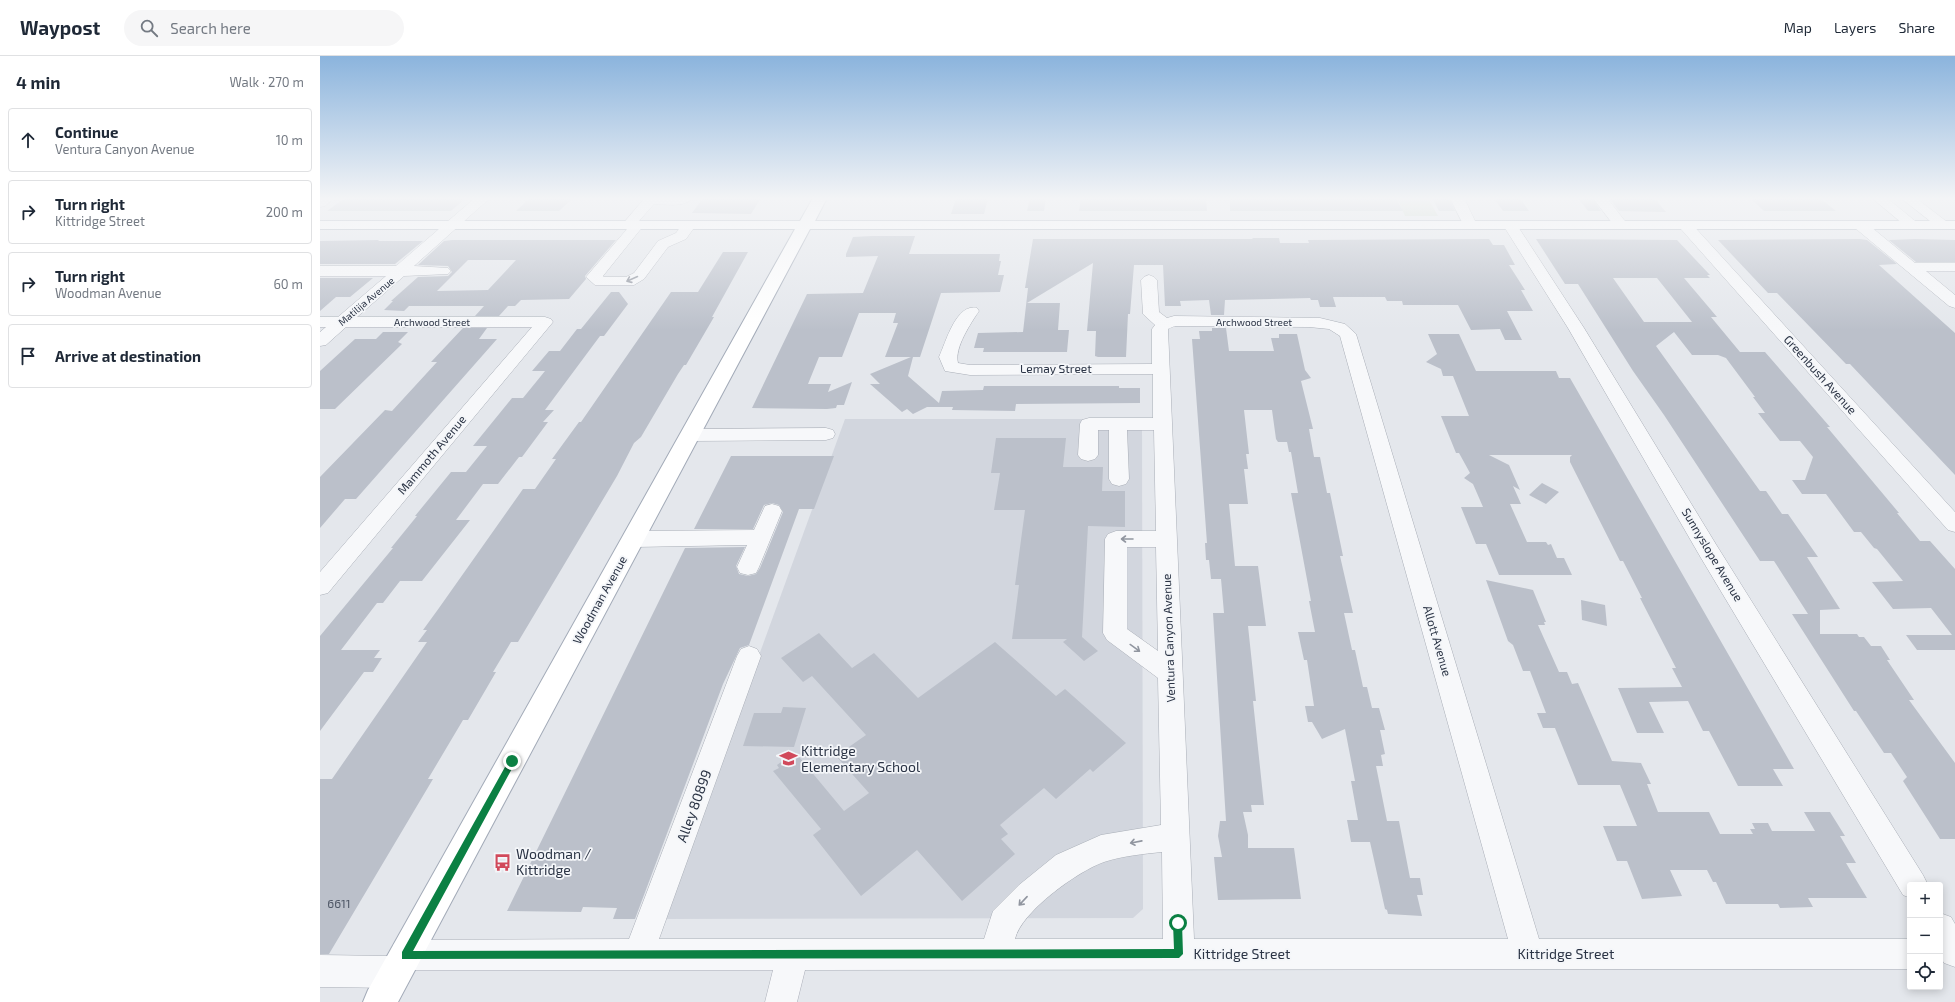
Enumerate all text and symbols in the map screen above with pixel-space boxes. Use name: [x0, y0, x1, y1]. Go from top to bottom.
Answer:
search box: [124, 10, 404, 46]
text: Waypost: [20, 16, 100, 39]
icon: search: [138, 17, 160, 39]
text: Search here: [170, 19, 251, 37]
text: Map: [1784, 19, 1812, 36]
text: Layers: [1834, 19, 1876, 36]
text: Share: [1898, 19, 1935, 36]
text: 4 min: [16, 72, 60, 92]
text: Walk · 270 m: [229, 74, 304, 90]
text: Continue: [55, 123, 118, 141]
icon: ahead: [17, 129, 39, 151]
text: 10 m: [276, 132, 303, 148]
text: Ventura Canyon Avenue: [55, 141, 195, 157]
text: Turn right: [55, 195, 125, 213]
icon: right: [17, 201, 39, 223]
text: 200 m: [266, 204, 303, 220]
text: Kittridge Street: [55, 213, 145, 229]
text: Turn right: [55, 267, 125, 285]
icon: right: [17, 273, 39, 295]
street label: Matilija Avenue: [336, 274, 396, 328]
text: 60 m: [273, 276, 303, 292]
one-way arrow: [627, 276, 639, 283]
text: Woodman Avenue: [55, 285, 162, 301]
street label: Archwood Street: [394, 316, 470, 328]
street label: Archwood Street: [1216, 316, 1292, 328]
street label: Greenbush Avenue: [1782, 332, 1860, 417]
icon: arrive: [17, 345, 39, 367]
text: Arrive at destination: [55, 347, 201, 365]
street label: Lemay Street: [1020, 361, 1092, 375]
street label: Mammoth Avenue: [394, 412, 468, 497]
street label: Sunnyslope Avenue: [1679, 505, 1746, 604]
one-way arrow: [1121, 535, 1134, 543]
street label: Woodman Avenue: [569, 553, 629, 646]
street label: Ventura Canyon Avenue: [1159, 573, 1177, 703]
street label: Allott Avenue: [1421, 604, 1455, 678]
one-way arrow: [1129, 644, 1140, 652]
place label: Kittridge Elementary School: [801, 742, 921, 775]
school or university icon: Kittridge Elementary School: [778, 749, 798, 769]
route end: [503, 752, 521, 770]
street label: Alley 80899: [673, 767, 715, 845]
one-way arrow: [1130, 838, 1143, 846]
place label: Woodman / Kittridge: [516, 845, 591, 878]
bus stop icon: Woodman / Kittridge: [493, 852, 513, 872]
map controls: [1907, 882, 1943, 990]
button: +: [1907, 882, 1943, 918]
house number: 6611: [327, 896, 351, 910]
one-way arrow: [1019, 896, 1028, 906]
route start: [1169, 914, 1187, 932]
button: −: [1907, 918, 1943, 954]
street label: Kittridge Street: [1194, 945, 1290, 962]
street label: Kittridge Street: [1518, 945, 1614, 962]
button: locate: [1907, 954, 1943, 990]

